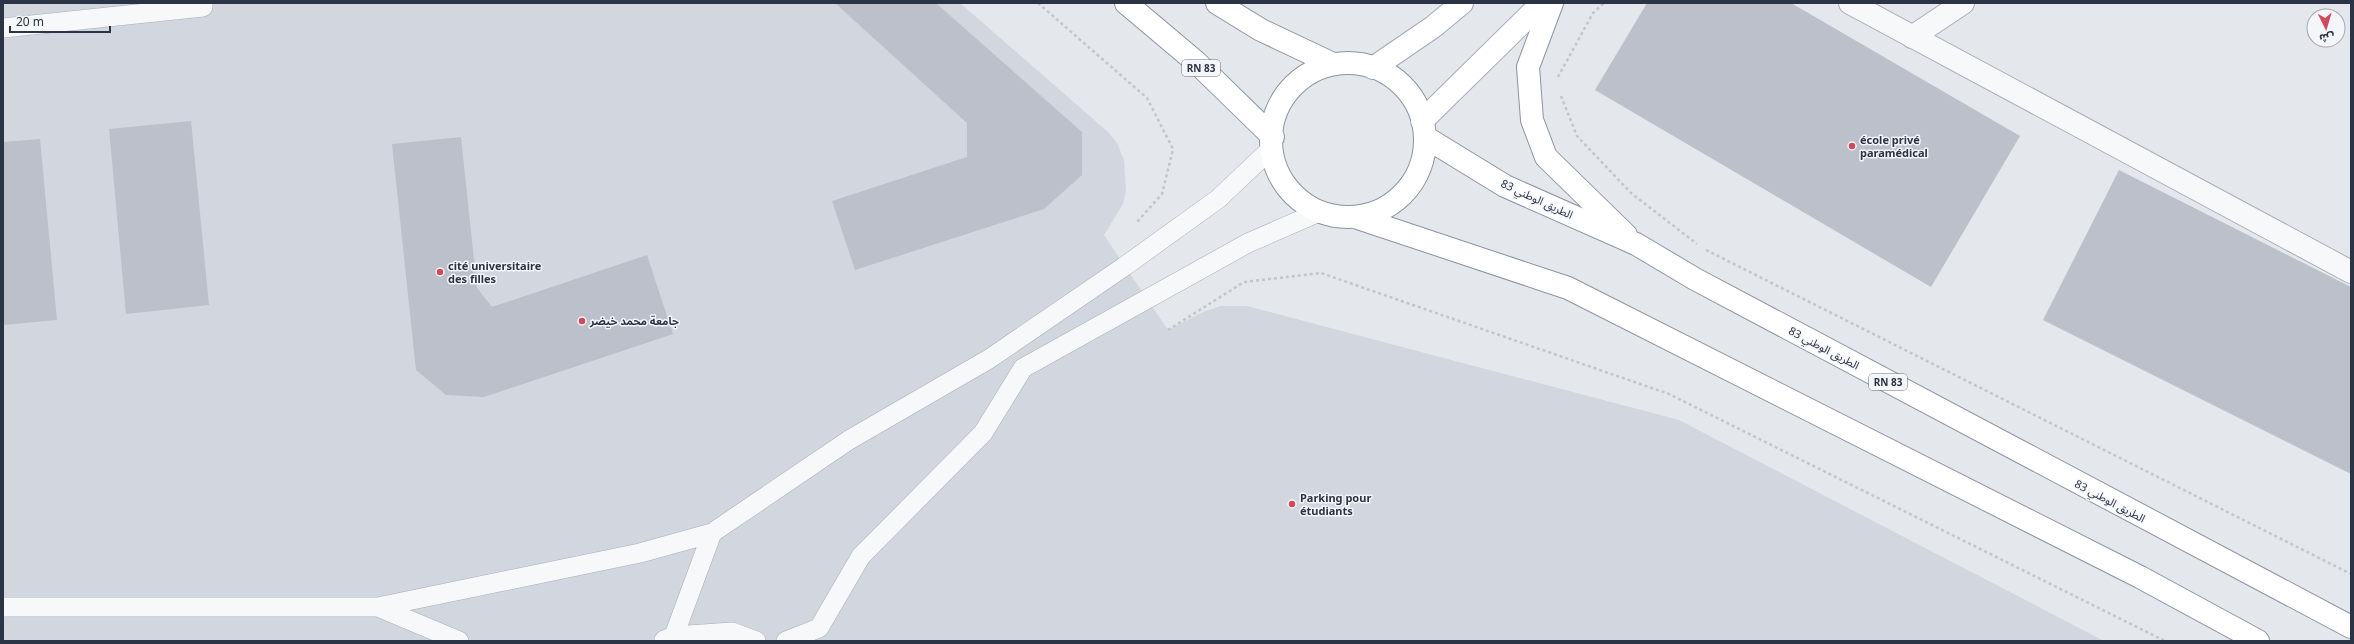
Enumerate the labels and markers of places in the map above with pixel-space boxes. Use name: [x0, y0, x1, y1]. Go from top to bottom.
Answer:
place label: école privé paramédical: [1860, 132, 1928, 160]
marker: école privé paramédical: [1847, 141, 1857, 151]
place label: cité universitaire des filles: [448, 258, 542, 286]
marker: cité universitaire des filles: [435, 267, 445, 277]
place label: جامعة محمد خيضر: [589, 313, 679, 328]
marker: جامعة محمد خيضر: [577, 316, 587, 326]
place label: Parking pour étudiants: [1300, 490, 1371, 518]
marker: Parking pour étudiants: [1287, 499, 1297, 509]

